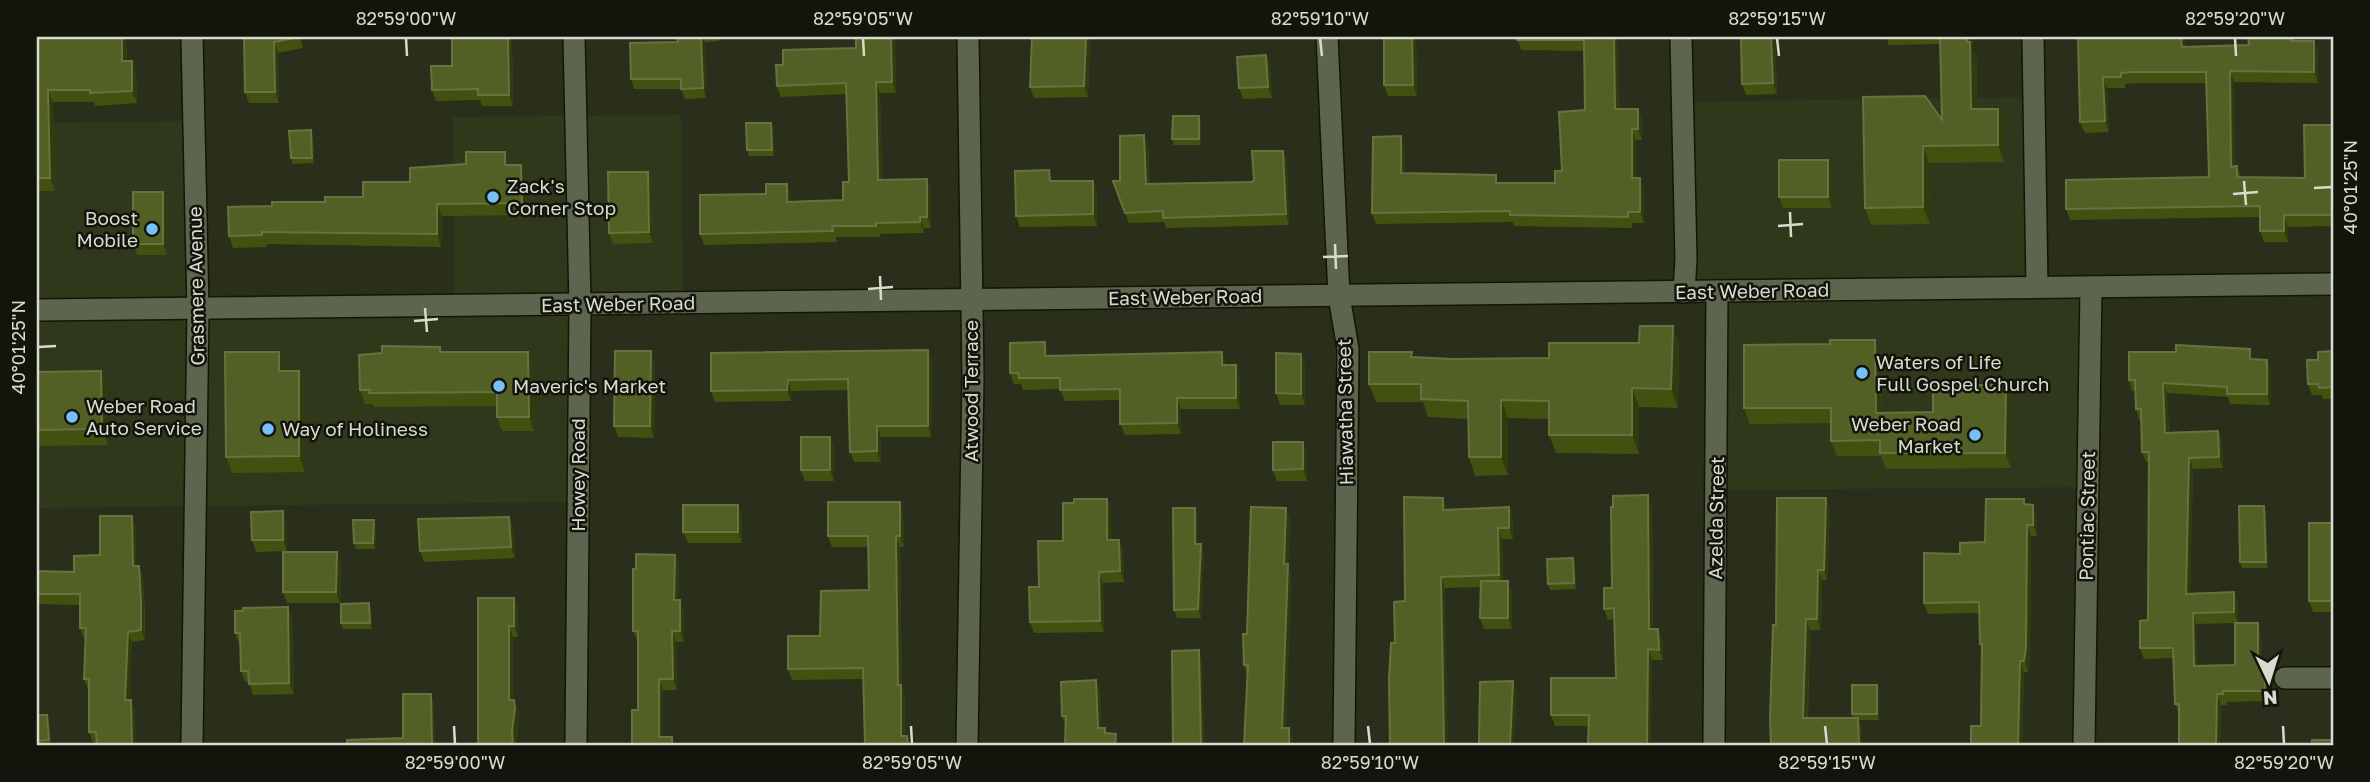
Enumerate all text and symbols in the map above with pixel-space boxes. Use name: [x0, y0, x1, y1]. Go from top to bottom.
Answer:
text: 82°59'00"W: [356, 7, 456, 29]
text: 82°59'05"W: [813, 7, 913, 29]
text: 82°59'10"W: [1271, 7, 1369, 29]
text: 82°59'15"W: [1728, 7, 1826, 29]
text: 82°59'20"W: [2185, 7, 2285, 29]
text: 40°01'25"N: [2339, 140, 2361, 234]
place label: Zack's Corner Stop: [507, 174, 616, 219]
marker: Zack's Corner Stop: [485, 189, 501, 205]
place label: Boost Mobile: [77, 206, 138, 251]
street label: Grasmere Avenue: [183, 206, 208, 366]
marker: Boost Mobile: [144, 221, 160, 237]
street label: East Weber Road: [1675, 278, 1829, 303]
street label: East Weber Road: [1108, 284, 1262, 309]
street label: East Weber Road: [541, 291, 695, 316]
text: 40°01'25"N: [7, 300, 29, 394]
street label: Atwood Terrace: [959, 320, 982, 462]
street label: Hiawatha Street: [1332, 338, 1357, 486]
place label: Waters of Life Full Gospel Church: [1876, 350, 2049, 395]
marker: Waters of Life Full Gospel Church: [1854, 365, 1870, 381]
place label: Maveric's Market: [513, 374, 666, 397]
marker: Maveric's Market: [491, 378, 507, 394]
place label: Weber Road Auto Service: [86, 394, 202, 439]
marker: Weber Road Auto Service: [64, 409, 80, 425]
place label: Weber Road Market: [1851, 412, 1961, 457]
place label: Way of Holiness: [282, 417, 428, 440]
street label: Howey Road: [566, 418, 589, 532]
marker: Way of Holiness: [260, 421, 276, 437]
marker: Weber Road Market: [1967, 427, 1983, 443]
street label: Pontiac Street: [2074, 451, 2099, 581]
street label: Azelda Street: [1703, 456, 1728, 580]
north arrow: [2234, 646, 2304, 716]
text: N: [2262, 686, 2278, 710]
text: 82°59'00"W: [405, 751, 505, 773]
text: 82°59'05"W: [862, 751, 962, 773]
text: 82°59'10"W: [1321, 751, 1419, 773]
text: 82°59'15"W: [1778, 751, 1876, 773]
text: 82°59'20"W: [2234, 751, 2334, 773]

